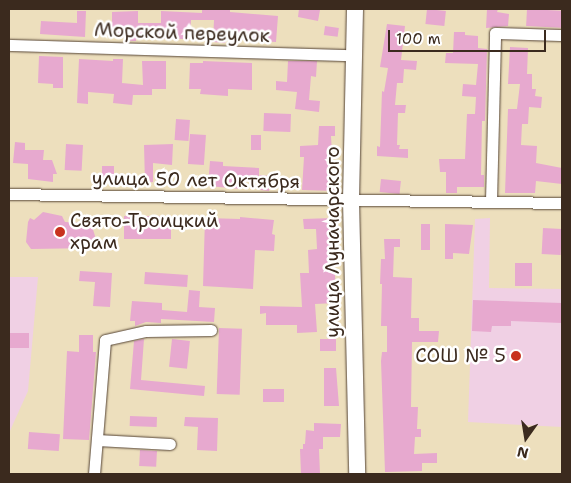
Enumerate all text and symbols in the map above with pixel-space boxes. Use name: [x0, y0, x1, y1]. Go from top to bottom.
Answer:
street label: Морской переулок: [94, 19, 270, 47]
scale bar: [391, 20, 548, 52]
text: 100 m: [396, 29, 441, 49]
street label: улица Луначарского: [322, 146, 344, 338]
street label: улица 50 лет Октября: [92, 167, 300, 193]
place label: Свято-Троицкий храм: [70, 210, 218, 254]
marker: Свято-Троицкий храм: [54, 226, 66, 238]
place label: СОШ № 5: [415, 345, 506, 367]
marker: СОШ № 5: [510, 350, 522, 362]
north arrow: [501, 413, 551, 463]
text: N: [515, 443, 530, 463]

